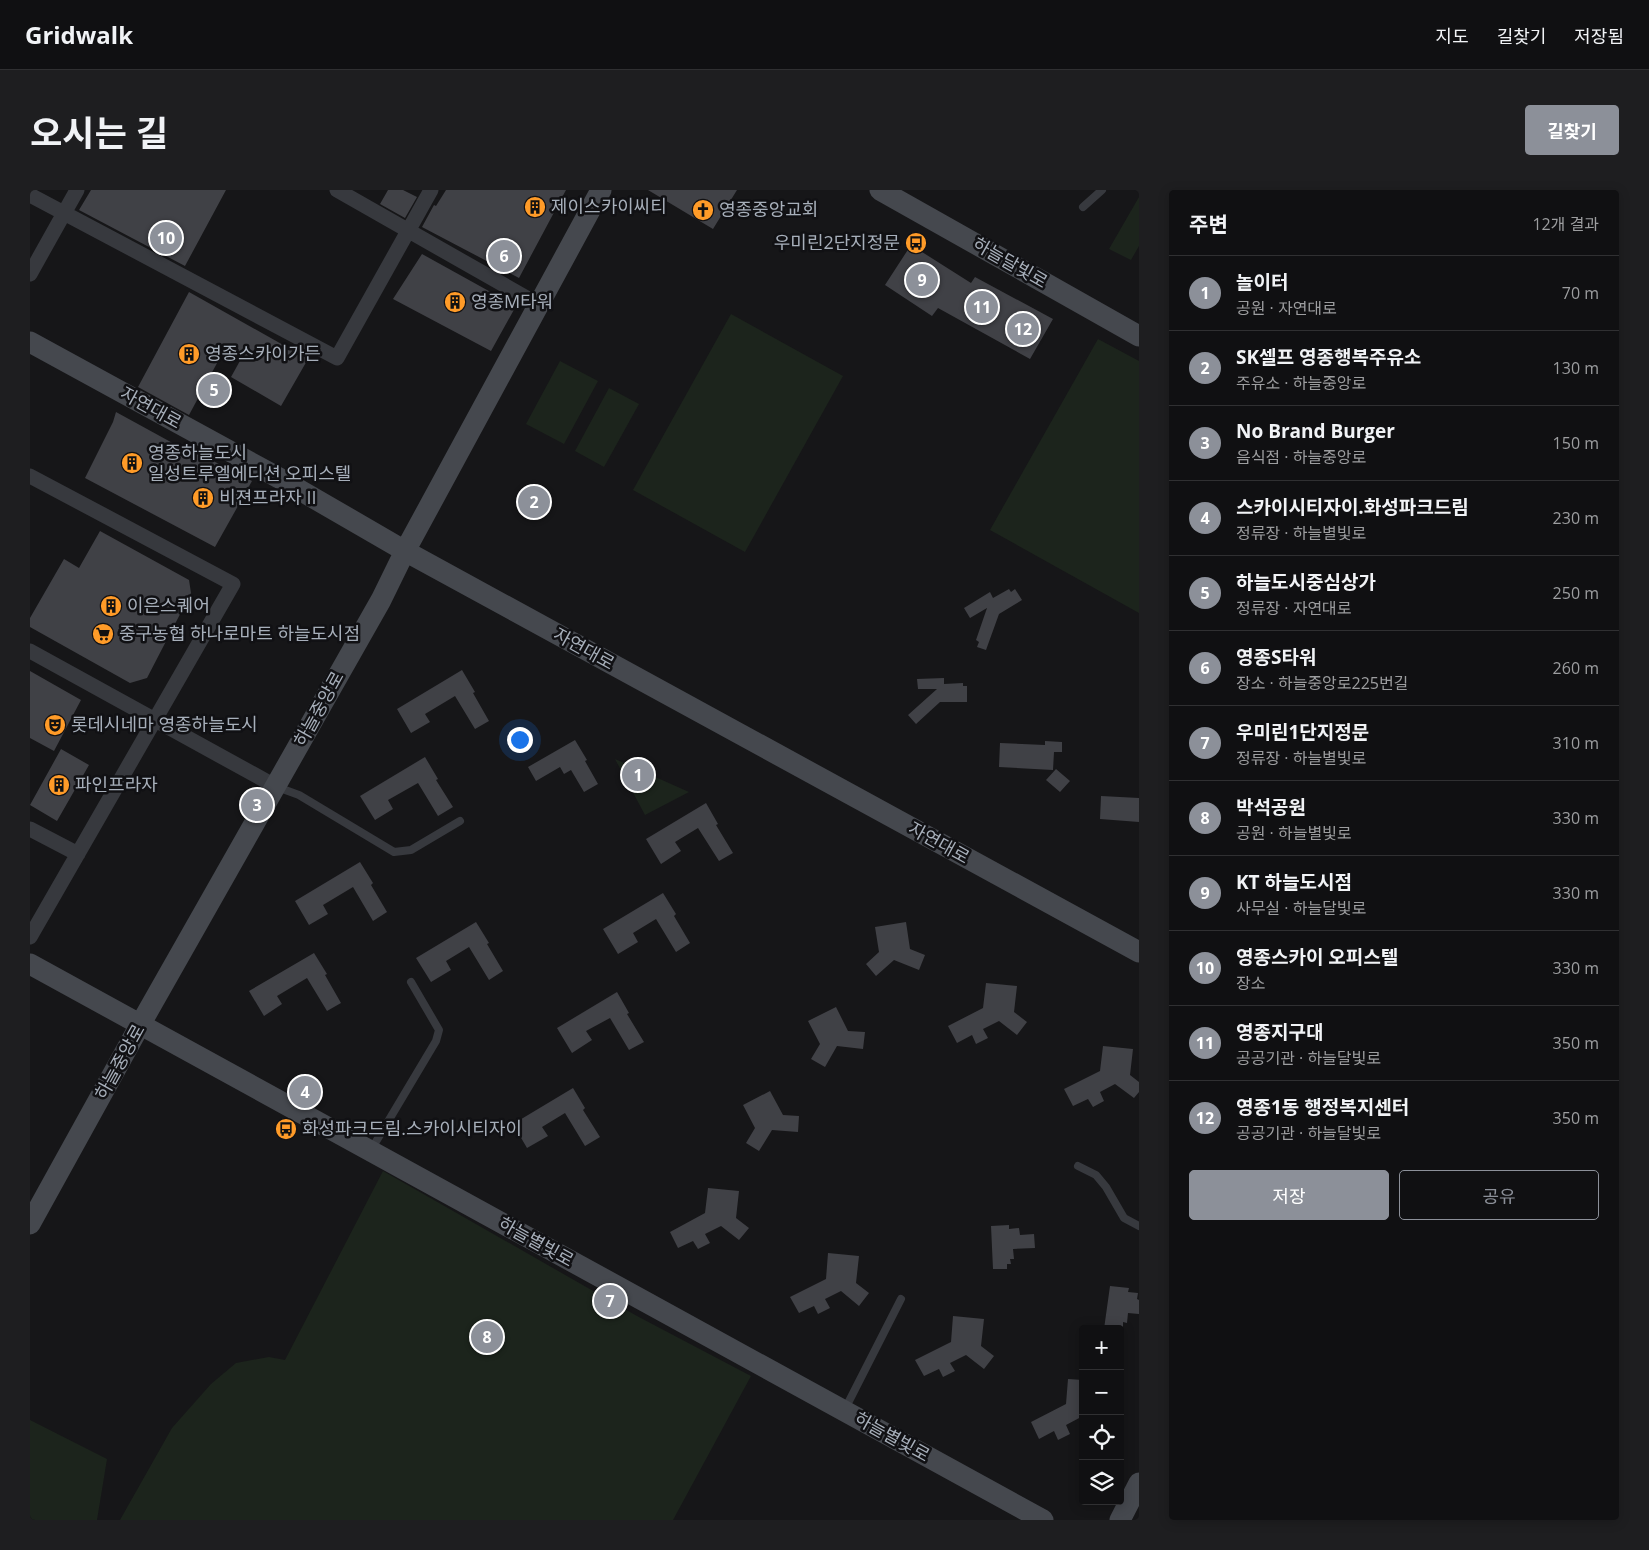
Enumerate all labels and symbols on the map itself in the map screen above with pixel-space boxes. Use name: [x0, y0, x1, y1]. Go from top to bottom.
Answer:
place label: 제이스카이씨티: [551, 194, 667, 218]
building icon: 제이스카이씨티: [523, 195, 547, 219]
place label: 영종중앙교회: [719, 197, 818, 221]
church icon: 영종중앙교회: [691, 198, 715, 222]
pin: 10: [150, 219, 182, 257]
place label: 우미린2단지정문: [774, 230, 900, 254]
bus stop icon: 우미린2단지정문: [904, 231, 928, 255]
street label: 하늘달빛로: [969, 231, 1052, 293]
pin: 6: [488, 237, 520, 275]
pin: 9: [906, 261, 938, 299]
pin: 11: [966, 288, 998, 326]
place label: 영종M타워: [471, 289, 553, 313]
building icon: 영종M타워: [443, 290, 467, 314]
pin: 12: [1007, 310, 1039, 348]
place label: 영종스카이가든: [205, 341, 321, 365]
building icon: 영종스카이가든: [177, 342, 201, 366]
pin: 5: [198, 371, 230, 409]
street label: 자연대로: [117, 381, 186, 434]
place label: 영종하늘도시 일성트루엘에디션 오피스텔: [148, 440, 351, 485]
building icon: 영종하늘도시 일성트루엘에디션 오피스텔: [120, 451, 144, 475]
pin: 2: [518, 483, 550, 521]
place label: 비젼프라자 II: [219, 485, 317, 509]
building icon: 비젼프라자 II: [191, 486, 215, 510]
place label: 이은스퀘어: [127, 593, 210, 617]
building icon: 이은스퀘어: [99, 594, 123, 618]
place label: 중구농협 하나로마트 하늘도시점: [119, 621, 360, 645]
supermarket icon: 중구농협 하나로마트 하늘도시점: [91, 622, 115, 646]
street label: 자연대로: [550, 622, 619, 675]
street label: 하늘중앙로: [288, 666, 349, 751]
place label: 롯데시네마 영종하늘도시: [71, 712, 258, 736]
theatre icon: 롯데시네마 영종하늘도시: [43, 713, 67, 737]
your location: [507, 727, 533, 753]
pin: 1: [622, 756, 654, 794]
place label: 파인프라자: [75, 772, 158, 796]
building icon: 파인프라자: [47, 773, 71, 797]
pin: 3: [241, 786, 273, 824]
street label: 자연대로: [905, 816, 974, 869]
street label: 하늘중앙로: [89, 1019, 150, 1104]
pin: 4: [289, 1073, 321, 1111]
place label: 화성파크드림.스카이시티자이: [302, 1116, 522, 1140]
bus stop icon: 화성파크드림.스카이시티자이: [274, 1117, 298, 1141]
street label: 하늘별빛로: [494, 1211, 579, 1272]
pin: 7: [594, 1282, 626, 1320]
pin: 8: [471, 1318, 503, 1356]
street label: 하늘별빛로: [850, 1406, 935, 1467]

